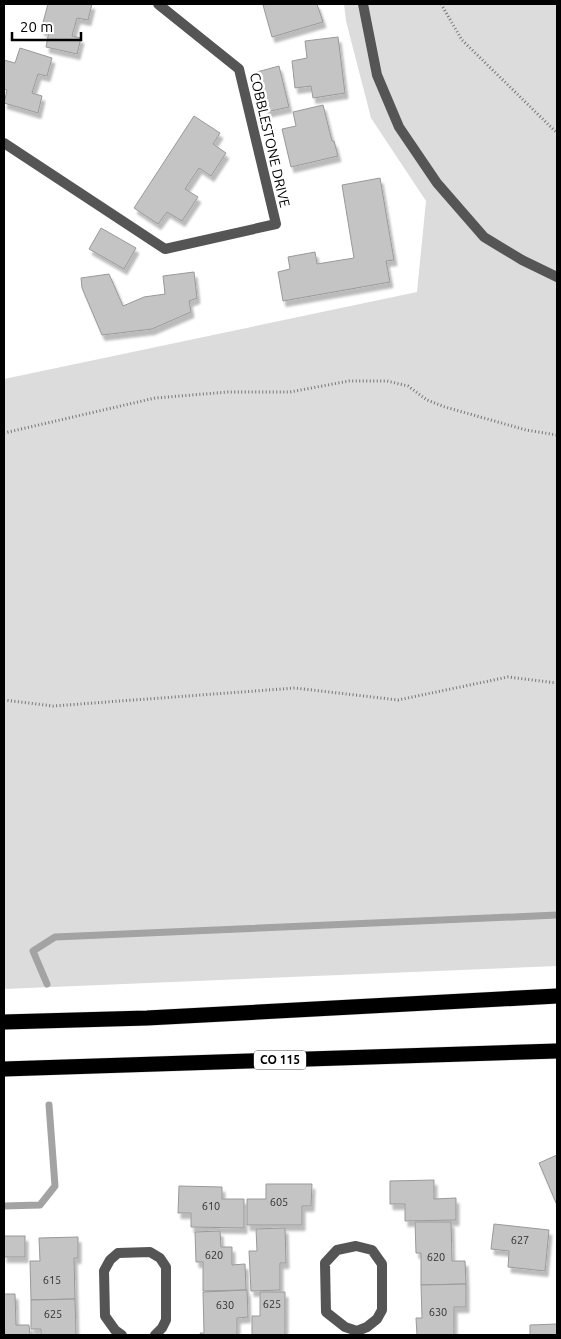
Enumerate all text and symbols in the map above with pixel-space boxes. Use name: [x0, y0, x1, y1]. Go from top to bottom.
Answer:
scale bar: [12, 10, 81, 42]
text: 20 m: [20, 18, 53, 35]
street label: COBBLESTONE DRIVE: [247, 71, 293, 209]
road number: CO 115: [254, 1050, 306, 1070]
house number: 605: [270, 1196, 288, 1208]
house number: 610: [202, 1200, 220, 1212]
house number: 627: [511, 1234, 529, 1246]
house number: 620: [205, 1249, 223, 1261]
house number: 620: [427, 1251, 445, 1263]
house number: 615: [43, 1274, 61, 1286]
house number: 625: [263, 1298, 281, 1310]
house number: 630: [216, 1299, 234, 1311]
house number: 630: [429, 1306, 447, 1318]
house number: 625: [44, 1308, 62, 1320]

